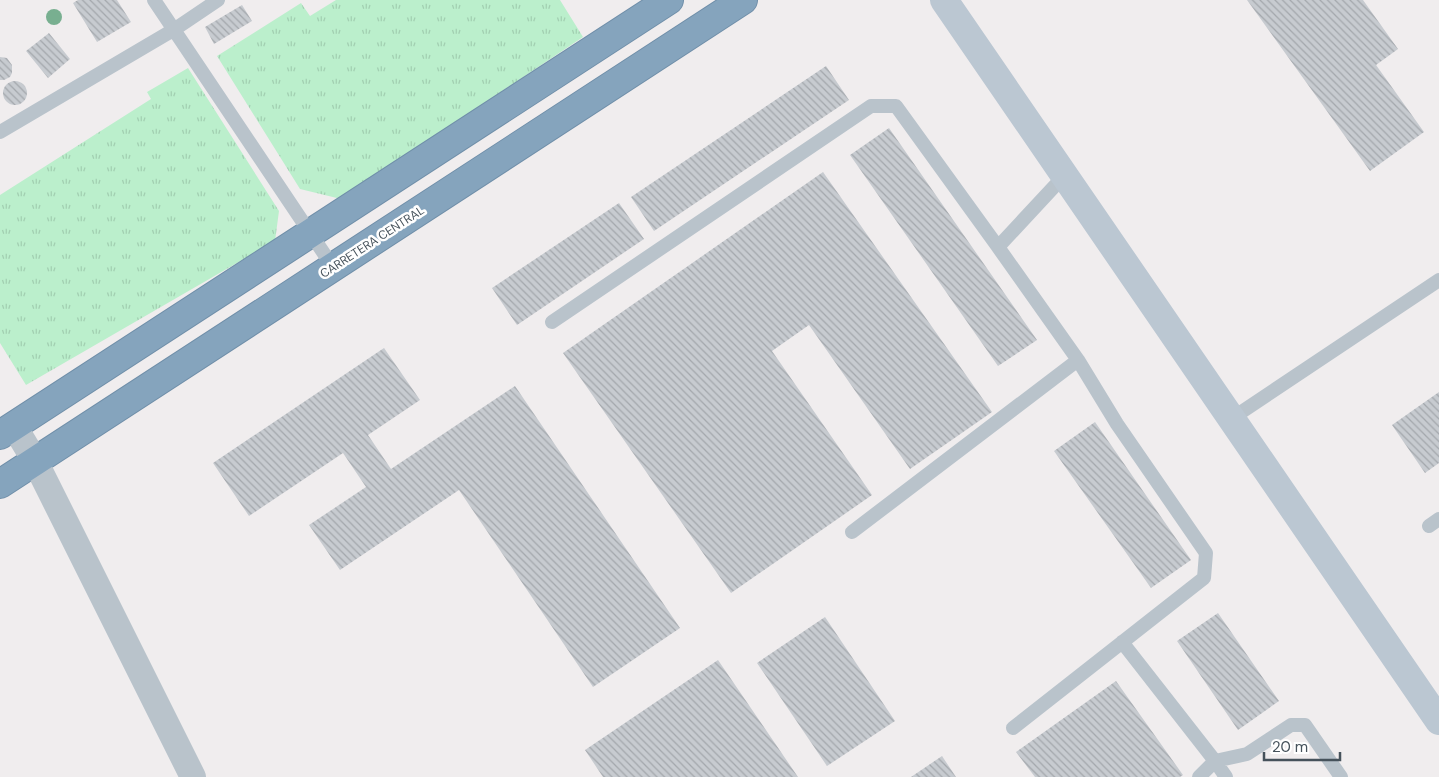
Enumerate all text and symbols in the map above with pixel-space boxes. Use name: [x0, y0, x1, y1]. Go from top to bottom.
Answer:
street label: CARRETERA CENTRAL: [317, 202, 427, 282]
scale bar: [1264, 730, 1340, 762]
text: 20 m: [1272, 737, 1308, 757]

